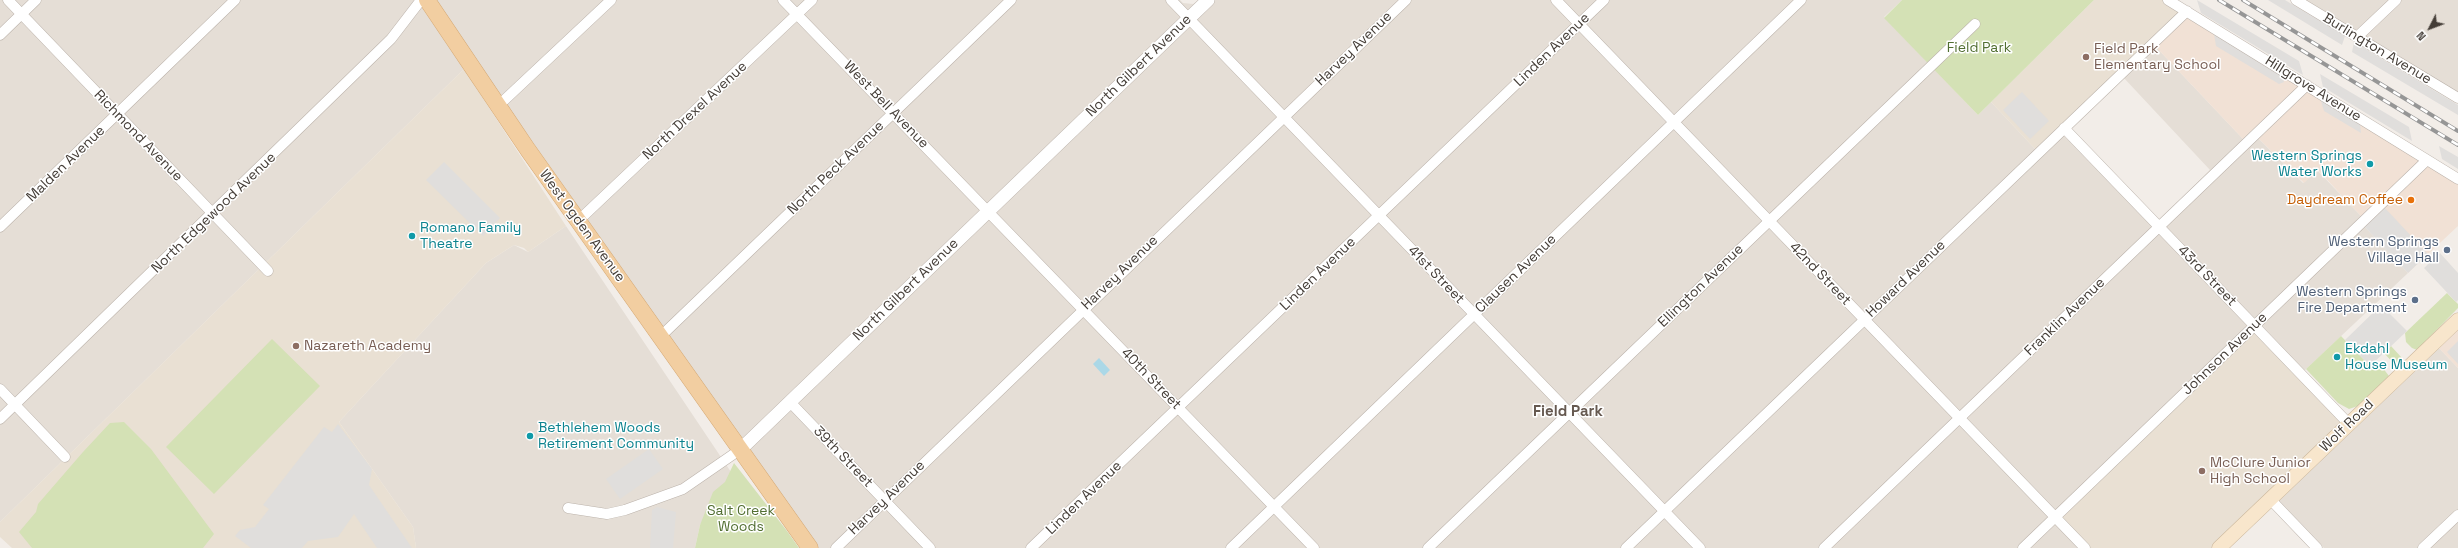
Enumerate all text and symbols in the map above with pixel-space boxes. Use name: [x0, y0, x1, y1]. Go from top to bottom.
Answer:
street label: Harvey Avenue: [1312, 8, 1396, 90]
north arrow: [2410, 8, 2450, 48]
street label: Linden Avenue: [1511, 10, 1593, 90]
street label: Burlington Avenue: [2320, 10, 2434, 88]
street label: North Gilbert Avenue: [1083, 11, 1195, 121]
text: N: [2413, 29, 2429, 43]
park label: Field Park: [1947, 40, 2011, 56]
place label: Field Park Elementary School: [2094, 41, 2220, 74]
marker: Field Park Elementary School: [2081, 52, 2091, 62]
street label: Hillgrove Avenue: [2262, 53, 2364, 125]
street label: North Drexel Avenue: [639, 58, 751, 164]
street label: West Bell Avenue: [840, 58, 932, 152]
street label: Richmond Avenue: [90, 87, 186, 185]
street label: North Peck Avenue: [784, 118, 888, 218]
street label: Malden Avenue: [23, 122, 109, 206]
place label: Western Springs Water Works: [2251, 148, 2362, 180]
street label: North Edgewood Avenue: [148, 149, 280, 277]
marker: Western Springs Water Works: [2365, 159, 2375, 169]
street label: West Ogden Avenue: [536, 167, 628, 285]
place label: Daydream Coffee: [2287, 192, 2403, 208]
marker: Daydream Coffee: [2406, 195, 2416, 205]
place label: Romano Family Theatre: [420, 220, 521, 252]
marker: Romano Family Theatre: [407, 231, 417, 241]
street label: Clausen Avenue: [1472, 231, 1560, 317]
street label: Harvey Avenue: [1078, 232, 1162, 314]
street label: Linden Avenue: [1277, 234, 1359, 314]
place label: Western Springs Village Hall: [2328, 234, 2439, 266]
street label: North Gilbert Avenue: [850, 235, 962, 345]
street label: Howard Avenue: [1863, 237, 1949, 321]
street label: 42nd Street: [1786, 239, 1854, 309]
street label: Ellington Avenue: [1655, 241, 1747, 331]
street label: 41st Street: [1404, 242, 1468, 308]
street label: 43rd Street: [2174, 242, 2240, 310]
marker: Western Springs Village Hall: [2442, 245, 2452, 255]
street label: Franklin Avenue: [2021, 274, 2109, 360]
place label: Western Springs Fire Department: [2296, 284, 2407, 316]
marker: Western Springs Fire Department: [2410, 295, 2420, 305]
street label: Johnson Avenue: [2179, 309, 2271, 399]
place label: Nazareth Academy: [304, 338, 431, 354]
marker: Nazareth Academy: [291, 341, 301, 351]
place label: Ekdahl House Museum: [2345, 341, 2448, 374]
street label: 40th Street: [1117, 345, 1185, 413]
marker: Ekdahl House Museum: [2332, 352, 2342, 362]
street label: Wolf Road: [2317, 396, 2377, 456]
district label: Field Park: [1533, 403, 1603, 421]
place label: Bethlehem Woods Retirement Community: [538, 420, 694, 452]
street label: 39th Street: [810, 423, 876, 491]
marker: Bethlehem Woods Retirement Community: [525, 431, 535, 441]
place label: McClure Junior High School: [2210, 455, 2311, 488]
street label: Harvey Avenue: [845, 457, 929, 539]
street label: Linden Avenue: [1043, 458, 1125, 538]
marker: McClure Junior High School: [2197, 466, 2207, 476]
park label: Salt Creek Woods: [707, 503, 775, 536]

